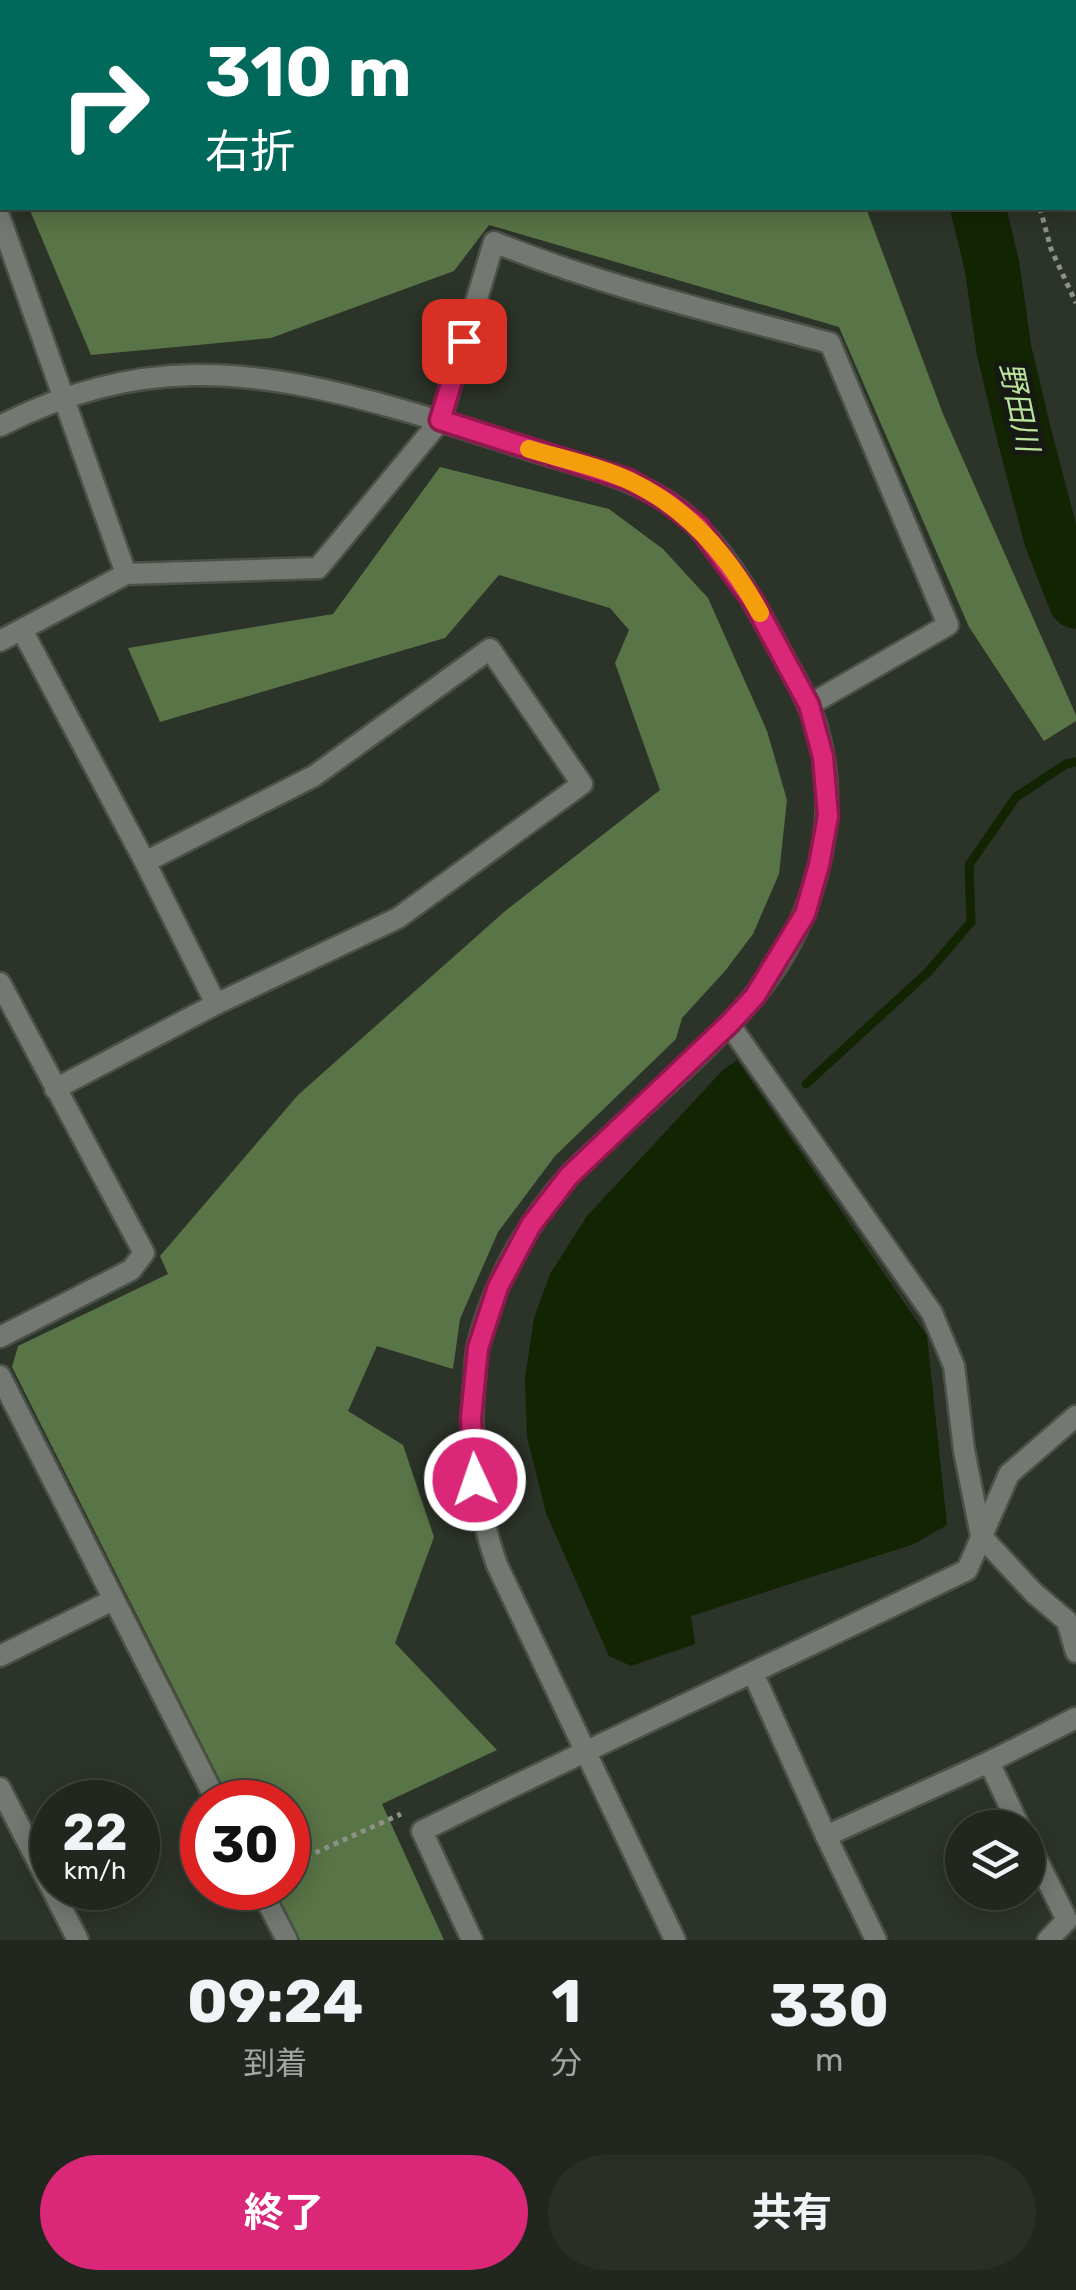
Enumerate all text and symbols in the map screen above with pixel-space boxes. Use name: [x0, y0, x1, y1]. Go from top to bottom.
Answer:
text: 310 m: [205, 31, 412, 114]
icon: right: [40, 40, 170, 170]
text: 右折: [205, 125, 295, 178]
pin: [422, 299, 507, 384]
icon: arrive: [437, 314, 492, 369]
water label: 野田川: [992, 359, 1047, 458]
position arrow: [423, 1428, 527, 1532]
speed limit sign: 30: [180, 1780, 310, 1910]
text: 22: [63, 1803, 128, 1863]
map controls: [945, 1810, 1045, 1910]
button: layers: [945, 1810, 1045, 1910]
text: km/h: [64, 1856, 126, 1885]
text: 09:24: [187, 1966, 363, 2037]
text: 1: [551, 1966, 581, 2037]
text: 330: [769, 1970, 889, 2041]
text: m: [815, 2041, 843, 2079]
text: 到着: [243, 2044, 307, 2082]
text: 分: [550, 2044, 582, 2082]
button: 終了: [40, 2155, 528, 2270]
button: 共有: [548, 2155, 1036, 2270]

